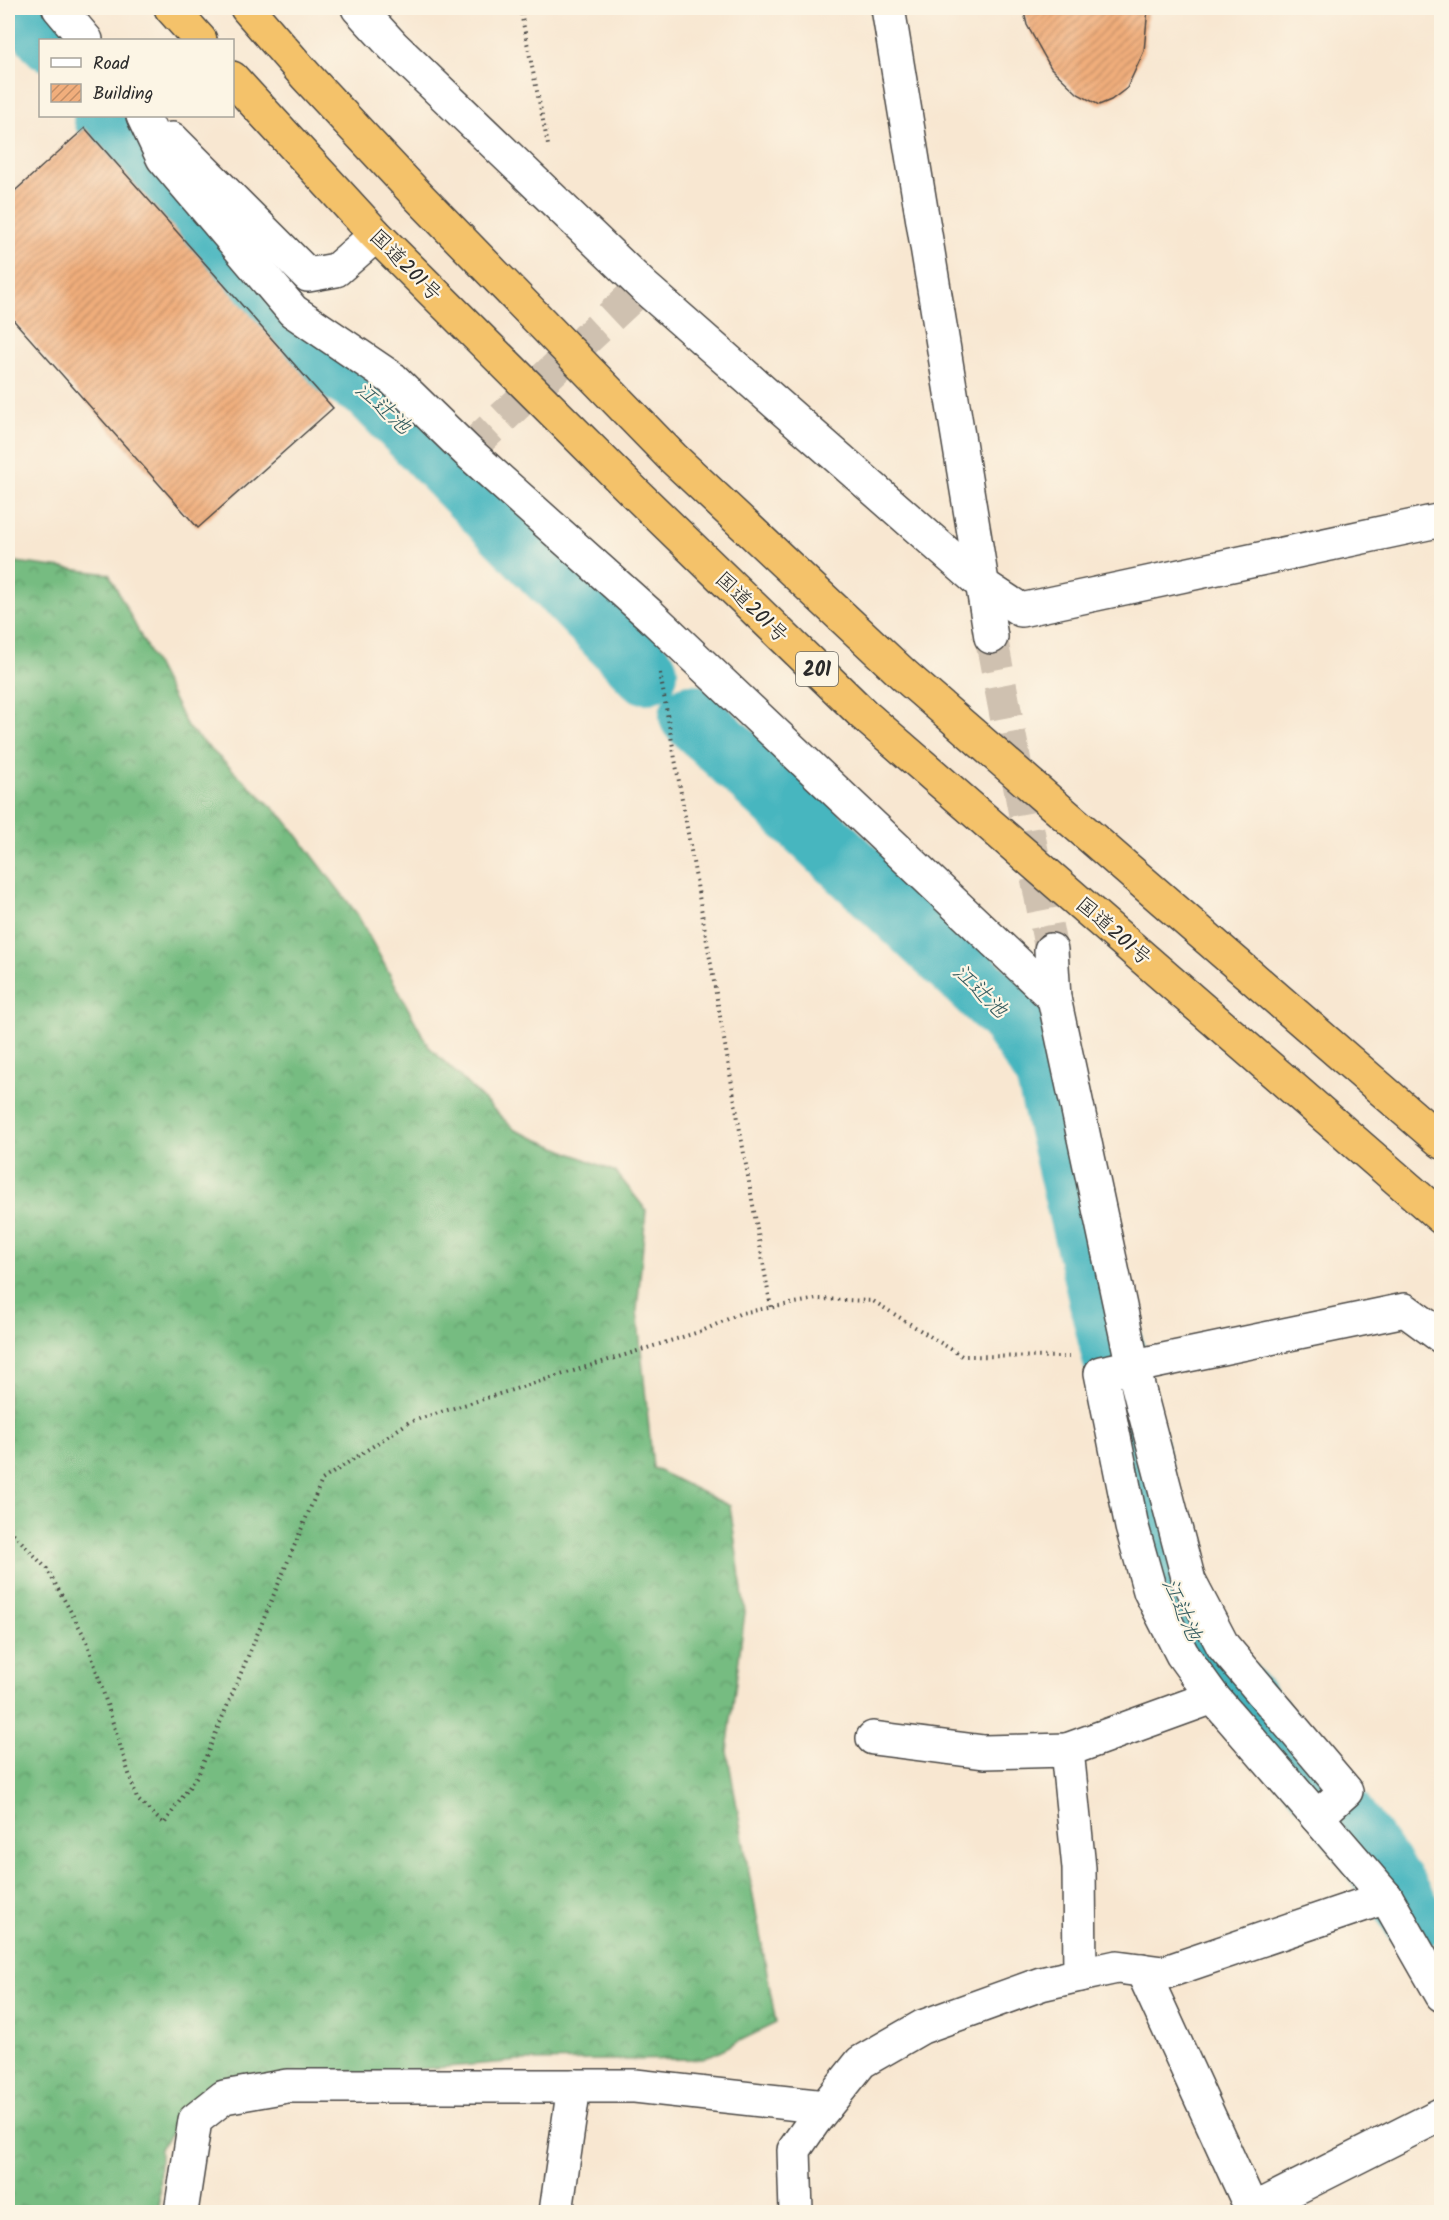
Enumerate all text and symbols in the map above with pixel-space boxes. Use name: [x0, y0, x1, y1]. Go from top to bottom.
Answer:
legend: [39, 39, 234, 117]
text: Road: [93, 50, 130, 79]
text: Building: [93, 80, 153, 109]
street label: 国道201号: [361, 222, 449, 310]
water label: 江辻池: [346, 374, 419, 445]
street label: 国道201号: [706, 564, 796, 652]
road number: 201: [796, 652, 838, 686]
street label: 国道201号: [1067, 889, 1159, 975]
water label: 江辻池: [943, 956, 1016, 1028]
water label: 江辻池: [1151, 1573, 1211, 1648]

